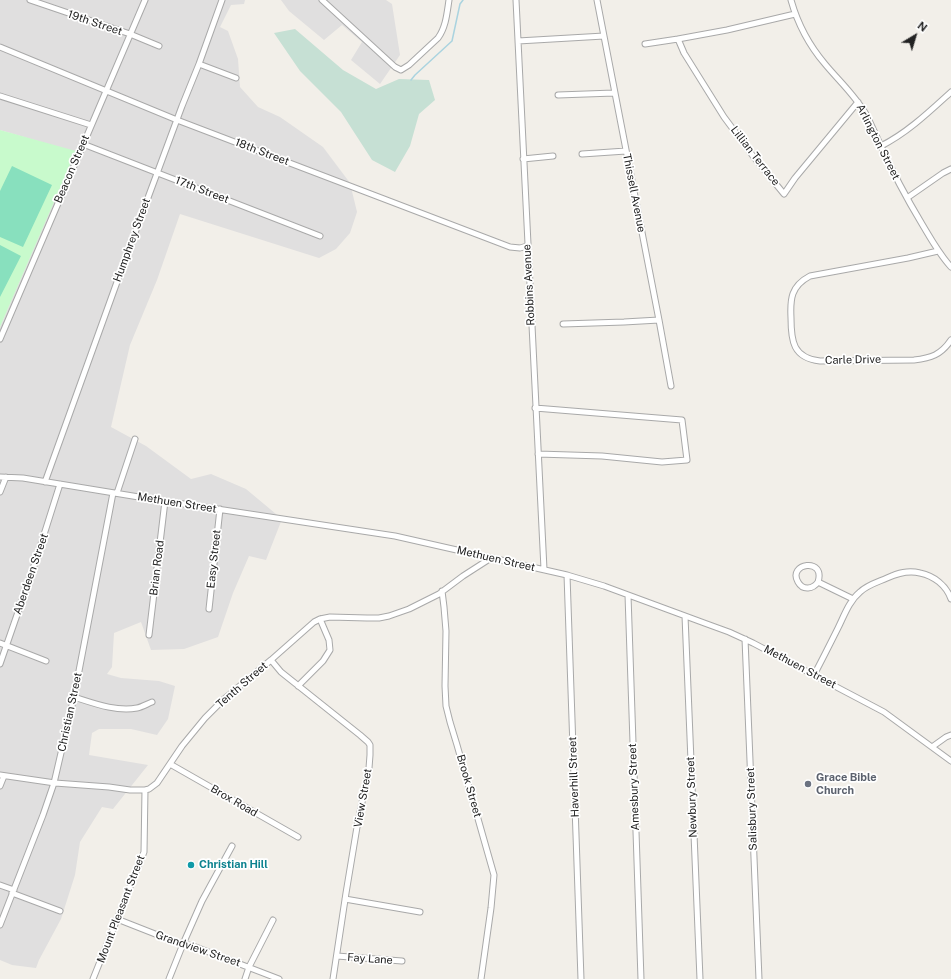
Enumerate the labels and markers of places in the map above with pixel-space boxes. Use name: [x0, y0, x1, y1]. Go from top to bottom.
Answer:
place label: Grace Bible Church: [816, 771, 877, 797]
marker: Grace Bible Church: [803, 779, 813, 789]
place label: Christian Hill: [199, 858, 268, 872]
marker: Christian Hill: [186, 860, 196, 870]

